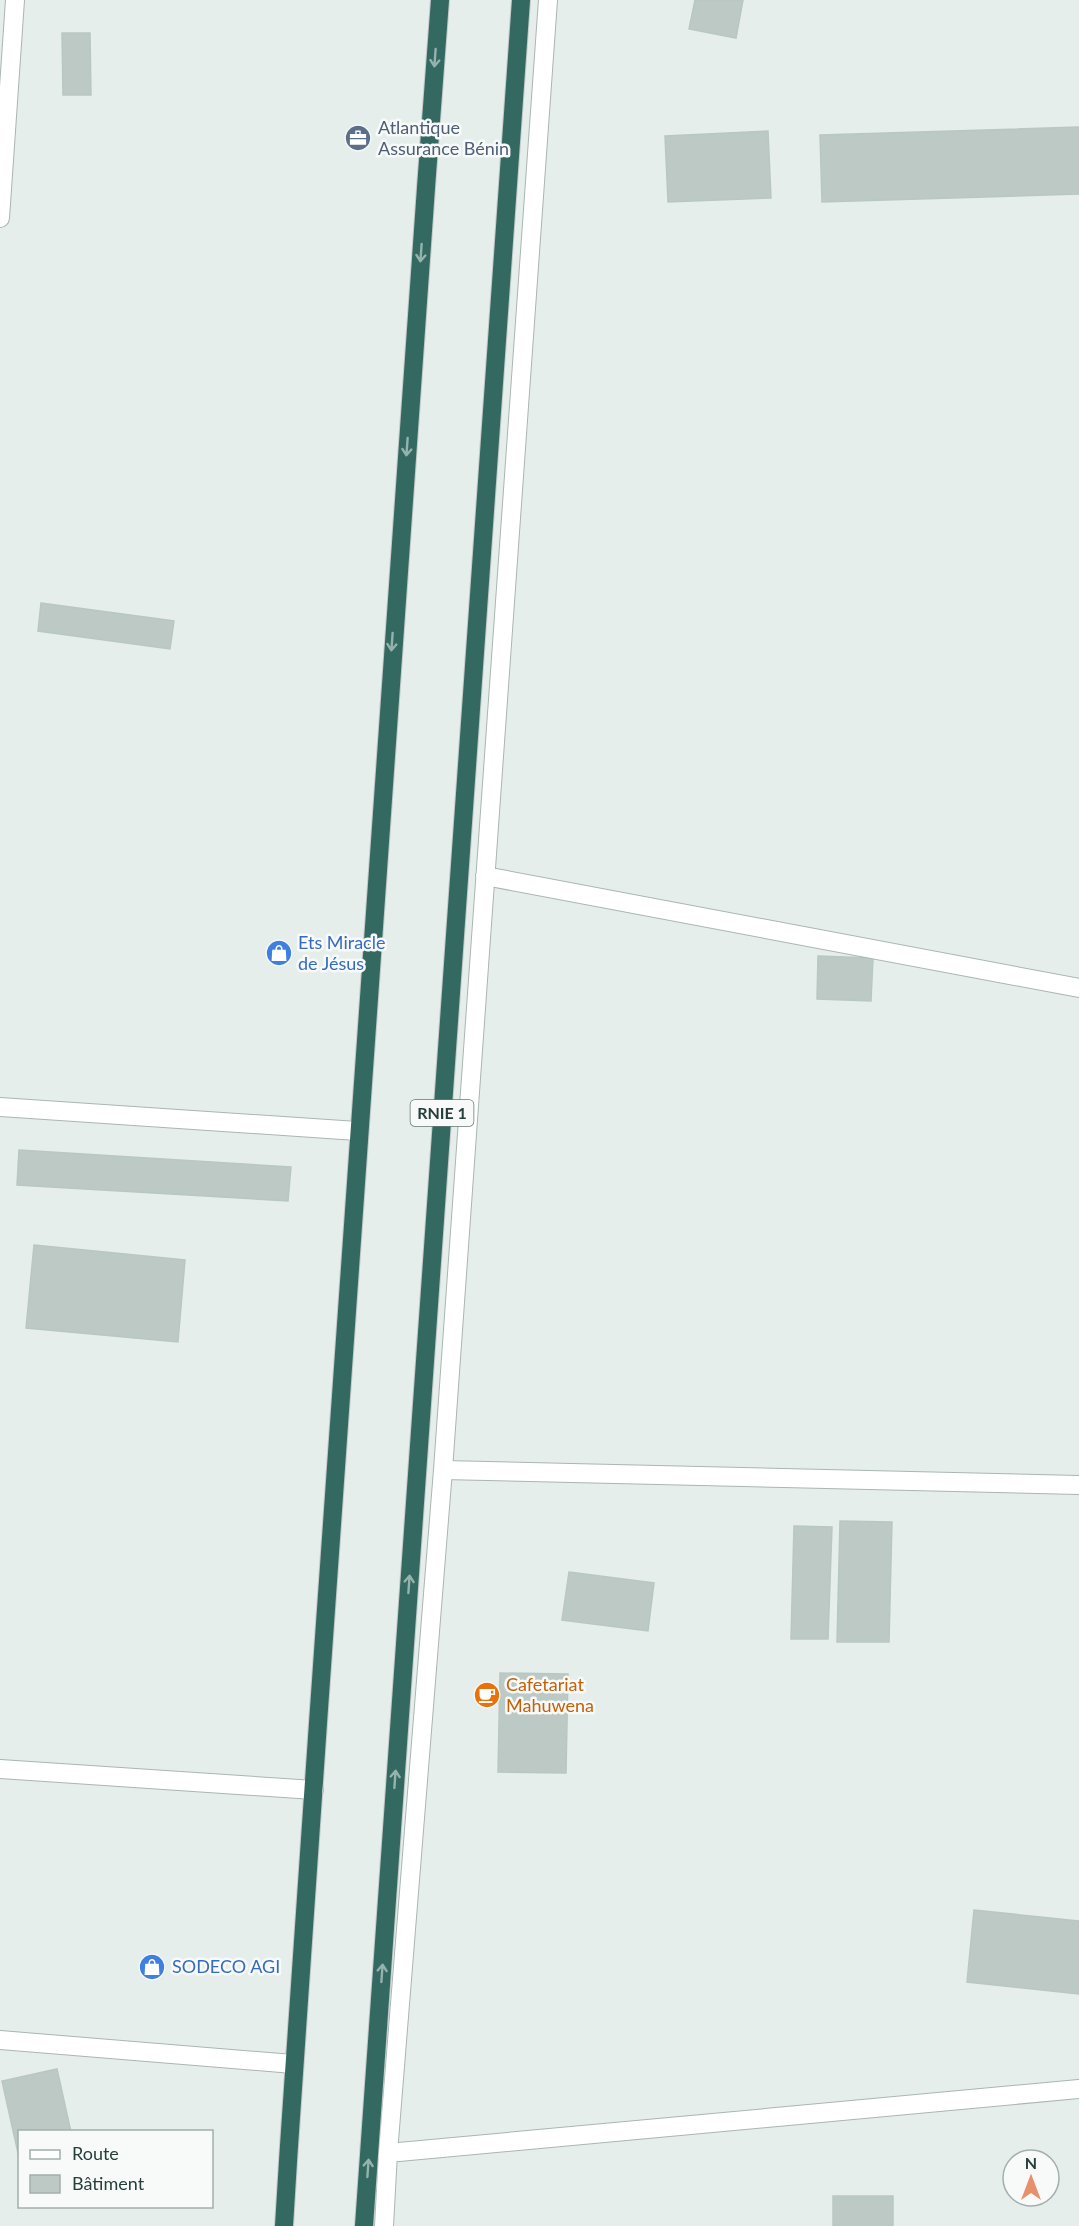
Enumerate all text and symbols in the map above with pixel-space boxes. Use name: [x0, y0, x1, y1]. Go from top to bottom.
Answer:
one-way arrow: [430, 48, 441, 68]
place label: Atlantique Assurance Bénin: [378, 116, 509, 159]
office icon: Atlantique Assurance Bénin: [343, 123, 373, 153]
one-way arrow: [415, 242, 426, 262]
one-way arrow: [401, 437, 412, 457]
one-way arrow: [387, 631, 398, 651]
place label: Ets Miracle de Jésus: [298, 931, 385, 974]
shop icon: Ets Miracle de Jésus: [264, 938, 294, 968]
road number: RNIE 1: [410, 1100, 474, 1126]
one-way arrow: [404, 1575, 415, 1595]
place label: Cafetariat Mahuwena: [506, 1673, 594, 1716]
cafe icon: Cafetariat Mahuwena: [472, 1680, 502, 1710]
one-way arrow: [390, 1769, 401, 1789]
shop icon: SODECO AGI: [137, 1952, 167, 1982]
place label: SODECO AGI: [172, 1955, 280, 1977]
one-way arrow: [376, 1964, 387, 1984]
legend: [18, 2130, 213, 2208]
text: Route: [72, 2142, 119, 2164]
north arrow: [1001, 2148, 1061, 2208]
text: N: [1025, 2153, 1037, 2172]
one-way arrow: [363, 2158, 374, 2178]
text: Bâtiment: [72, 2172, 145, 2194]

